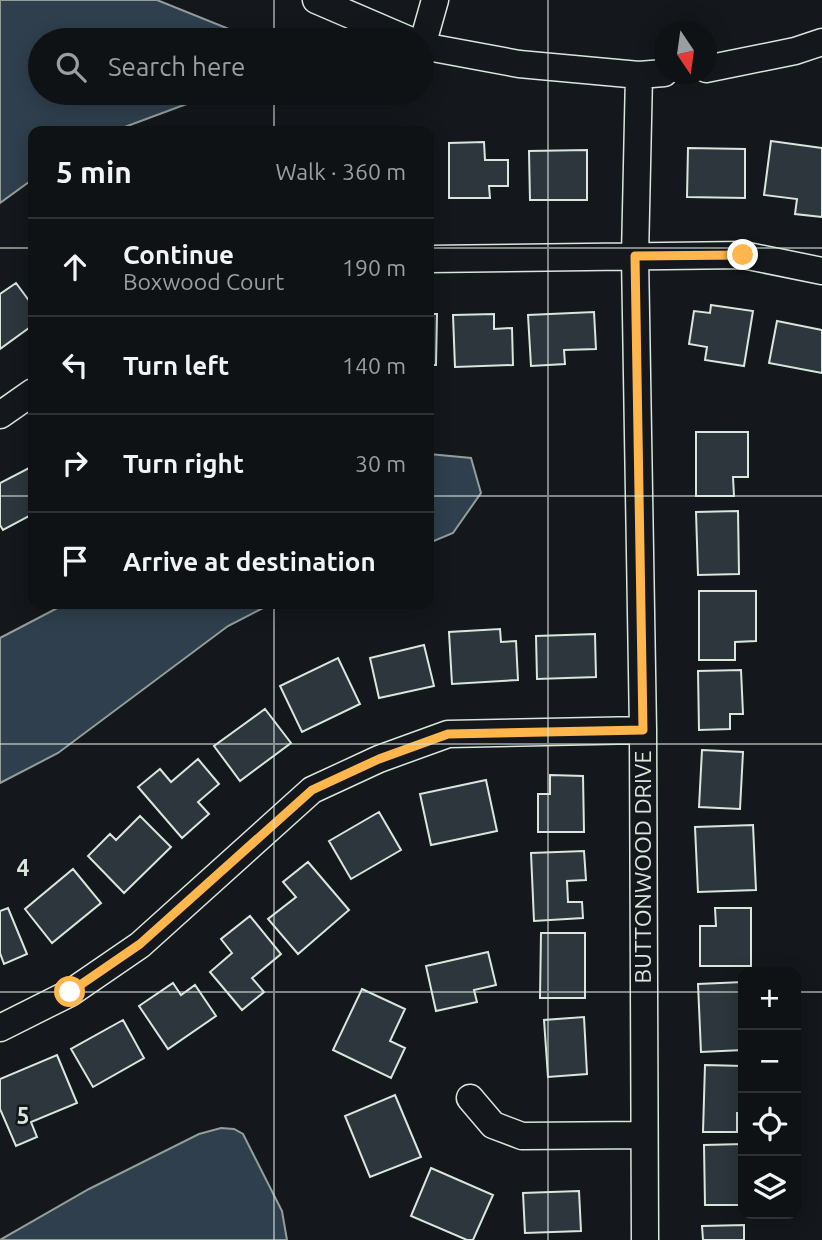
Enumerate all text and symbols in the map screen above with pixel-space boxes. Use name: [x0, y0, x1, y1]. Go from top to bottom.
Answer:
north arrow: [654, 21, 717, 84]
search box: [28, 28, 434, 105]
icon: search: [52, 48, 90, 86]
text: Search here: [108, 52, 245, 81]
text: 5 min: [56, 155, 132, 189]
text: Walk · 360 m: [275, 159, 406, 184]
route end: [727, 239, 758, 270]
text: Continue: [123, 240, 234, 269]
icon: ahead: [56, 248, 94, 286]
text: 190 m: [342, 255, 406, 280]
text: Boxwood Court: [123, 269, 284, 294]
icon: left: [56, 346, 94, 384]
text: Turn left: [123, 351, 229, 380]
text: 140 m: [342, 353, 406, 378]
icon: right: [56, 444, 94, 482]
text: Turn right: [123, 449, 244, 478]
text: 30 m: [355, 451, 406, 476]
icon: arrive: [56, 542, 94, 580]
text: Arrive at destination: [123, 547, 376, 576]
street label: BUTTONWOOD DRIVE: [630, 751, 655, 983]
text: 4: [17, 855, 30, 880]
map controls: [738, 967, 801, 1219]
button: +: [738, 967, 801, 1030]
route start: [54, 976, 85, 1007]
button: −: [738, 1030, 801, 1093]
button: locate: [738, 1093, 801, 1156]
text: 5: [17, 1103, 29, 1128]
button: layers: [738, 1156, 801, 1219]

